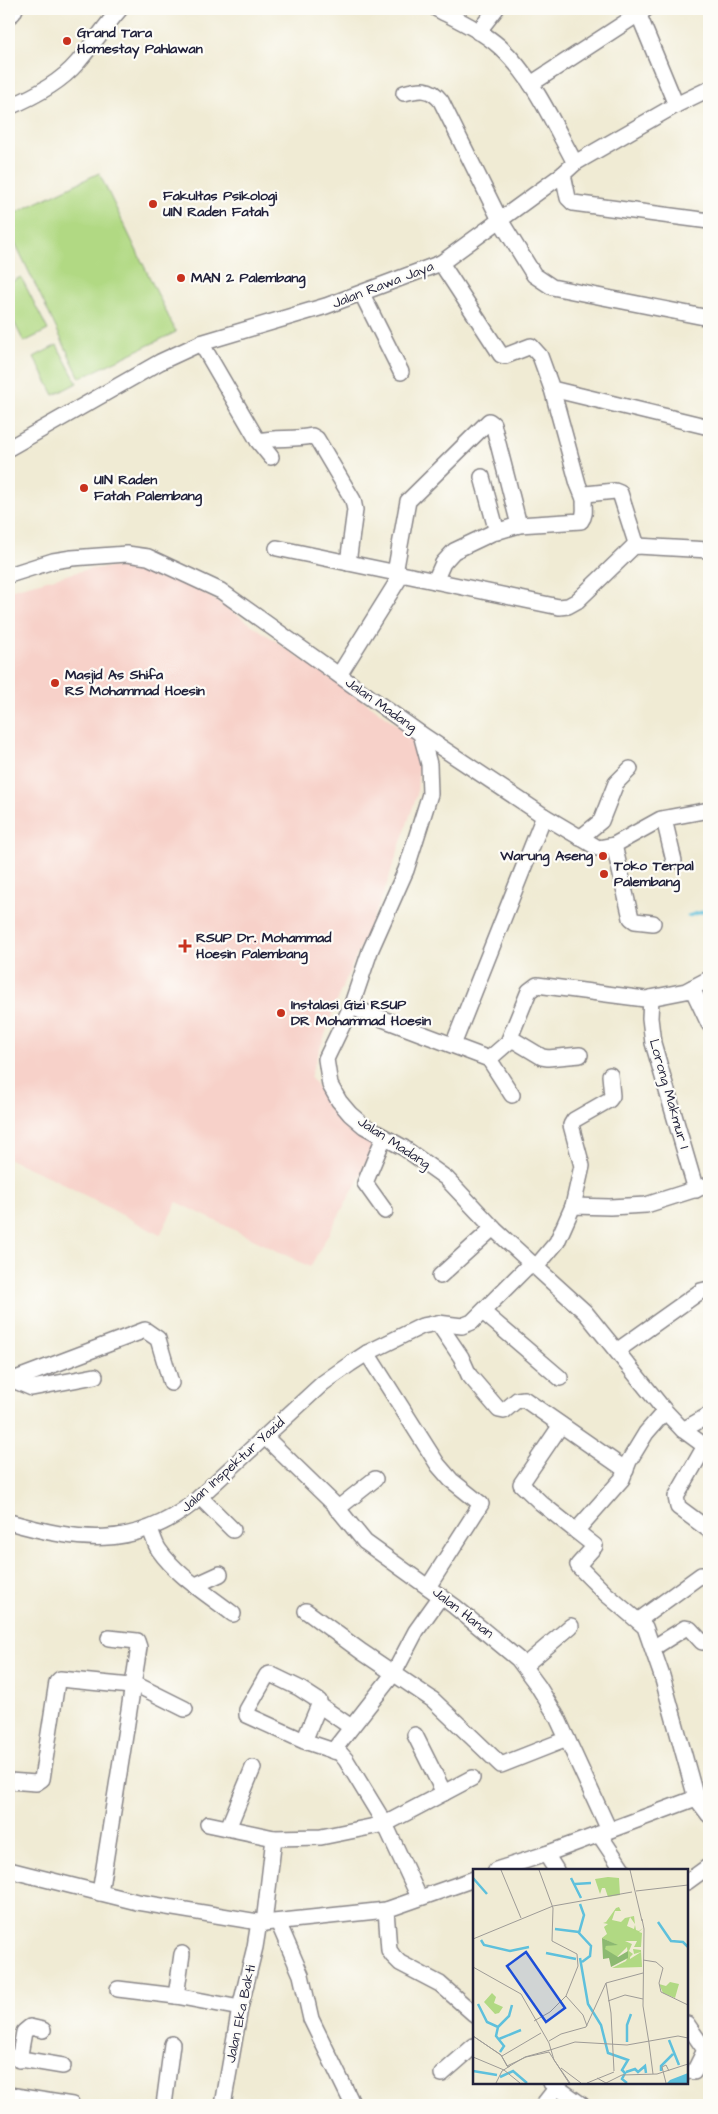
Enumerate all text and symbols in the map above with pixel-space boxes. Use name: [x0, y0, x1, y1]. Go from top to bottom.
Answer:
place label: Grand Tara Homestay Pahlawan: [77, 23, 203, 59]
marker: Grand Tara Homestay Pahlawan: [61, 35, 73, 47]
place label: Fakultas Psikologi UIN Raden Fatah: [163, 186, 278, 222]
marker: Fakultas Psikologi UIN Raden Fatah: [147, 198, 159, 210]
street label: Jalan Rawa Jaya: [329, 256, 437, 314]
place label: MAN 2 Palembang: [191, 268, 306, 289]
marker: MAN 2 Palembang: [175, 272, 187, 284]
place label: UIN Raden Fatah Palembang: [94, 470, 203, 507]
marker: UIN Raden Fatah Palembang: [78, 482, 90, 494]
place label: Masjid As Shifa RS Mohammad Hoesin: [65, 665, 205, 701]
street label: Jalan Madang: [341, 673, 421, 737]
marker: Masjid As Shifa RS Mohammad Hoesin: [49, 677, 61, 689]
place label: Warung Aseng: [499, 846, 594, 867]
marker: Warung Aseng: [597, 850, 609, 862]
place label: Toko Terpal Palembang: [613, 856, 695, 893]
marker: Toko Terpal Palembang: [598, 868, 610, 880]
place label: RSUP Dr. Mohammad Hoesin Palembang: [196, 928, 332, 965]
marker: RSUP Dr. Mohammad Hoesin Palembang: [178, 939, 192, 953]
place label: Instalasi Gizi RSUP DR Mohammad Hoesin: [291, 995, 431, 1031]
marker: Instalasi Gizi RSUP DR Mohammad Hoesin: [275, 1007, 287, 1019]
street label: Lorong Makmur I: [644, 1037, 694, 1151]
street label: Jalan Madang: [353, 1112, 435, 1174]
street label: Jalan Inspektur Yazid: [177, 1413, 289, 1517]
street label: Jalan Hanan: [428, 1583, 498, 1643]
inset map: [473, 1869, 688, 2084]
street label: Jalan Eka Bakti: [221, 1963, 261, 2065]

